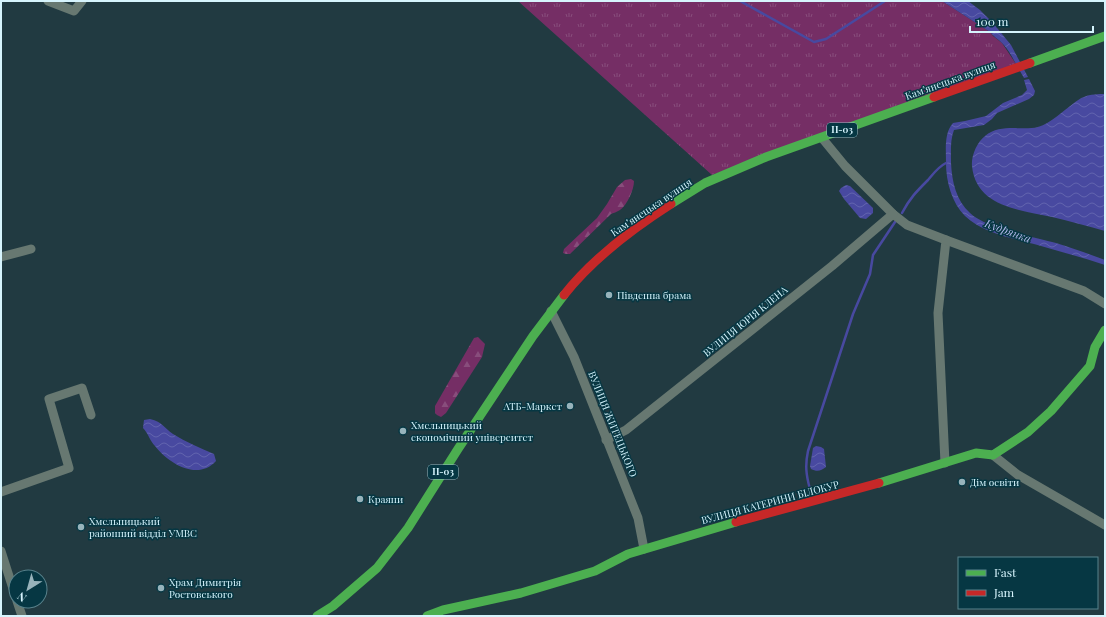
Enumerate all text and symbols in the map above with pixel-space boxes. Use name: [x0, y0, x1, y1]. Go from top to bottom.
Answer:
scale bar: [970, 8, 1093, 34]
text: 100 m: [976, 13, 1009, 29]
street label: Камʼянецька вулиця: [903, 57, 998, 103]
road number: Н-03: [827, 123, 857, 137]
street label: Камʼянецька вулиця: [608, 174, 695, 239]
water label: Кудрянка: [982, 215, 1034, 246]
street label: ВУЛИЦЯ ЮРІЯ КЛЕНА: [700, 282, 791, 360]
place label: Південна брама: [617, 288, 691, 302]
marker: Південна брама: [604, 290, 614, 300]
street label: ВУЛИЦЯ ЖИТЕЦЬКОГО: [585, 369, 641, 479]
place label: АТБ-Маркет: [502, 399, 562, 413]
marker: АТБ-Маркет: [565, 401, 575, 411]
place label: Хмельницький економічний університет: [411, 418, 534, 444]
marker: Хмельницький економічний університет: [398, 426, 408, 436]
road number: Н-03: [428, 465, 458, 479]
place label: Дім освіти: [970, 475, 1019, 489]
street label: ВУЛИЦЯ КАТЕРИНИ БІЛОКУР: [700, 477, 841, 527]
marker: Дім освіти: [957, 477, 967, 487]
place label: Краяни: [368, 492, 403, 506]
marker: Краяни: [355, 494, 365, 504]
place label: Хмельницький районний відділ УМВС: [89, 514, 197, 540]
marker: Хмельницький районний відділ УМВС: [76, 522, 86, 532]
legend: [958, 557, 1098, 609]
text: Fast: [994, 564, 1017, 580]
north arrow: [8, 569, 48, 609]
place label: Храм Димитрія Ростовського: [169, 575, 242, 601]
marker: Храм Димитрія Ростовського: [156, 583, 166, 593]
text: Jam: [993, 584, 1015, 600]
text: N: [14, 589, 29, 606]

